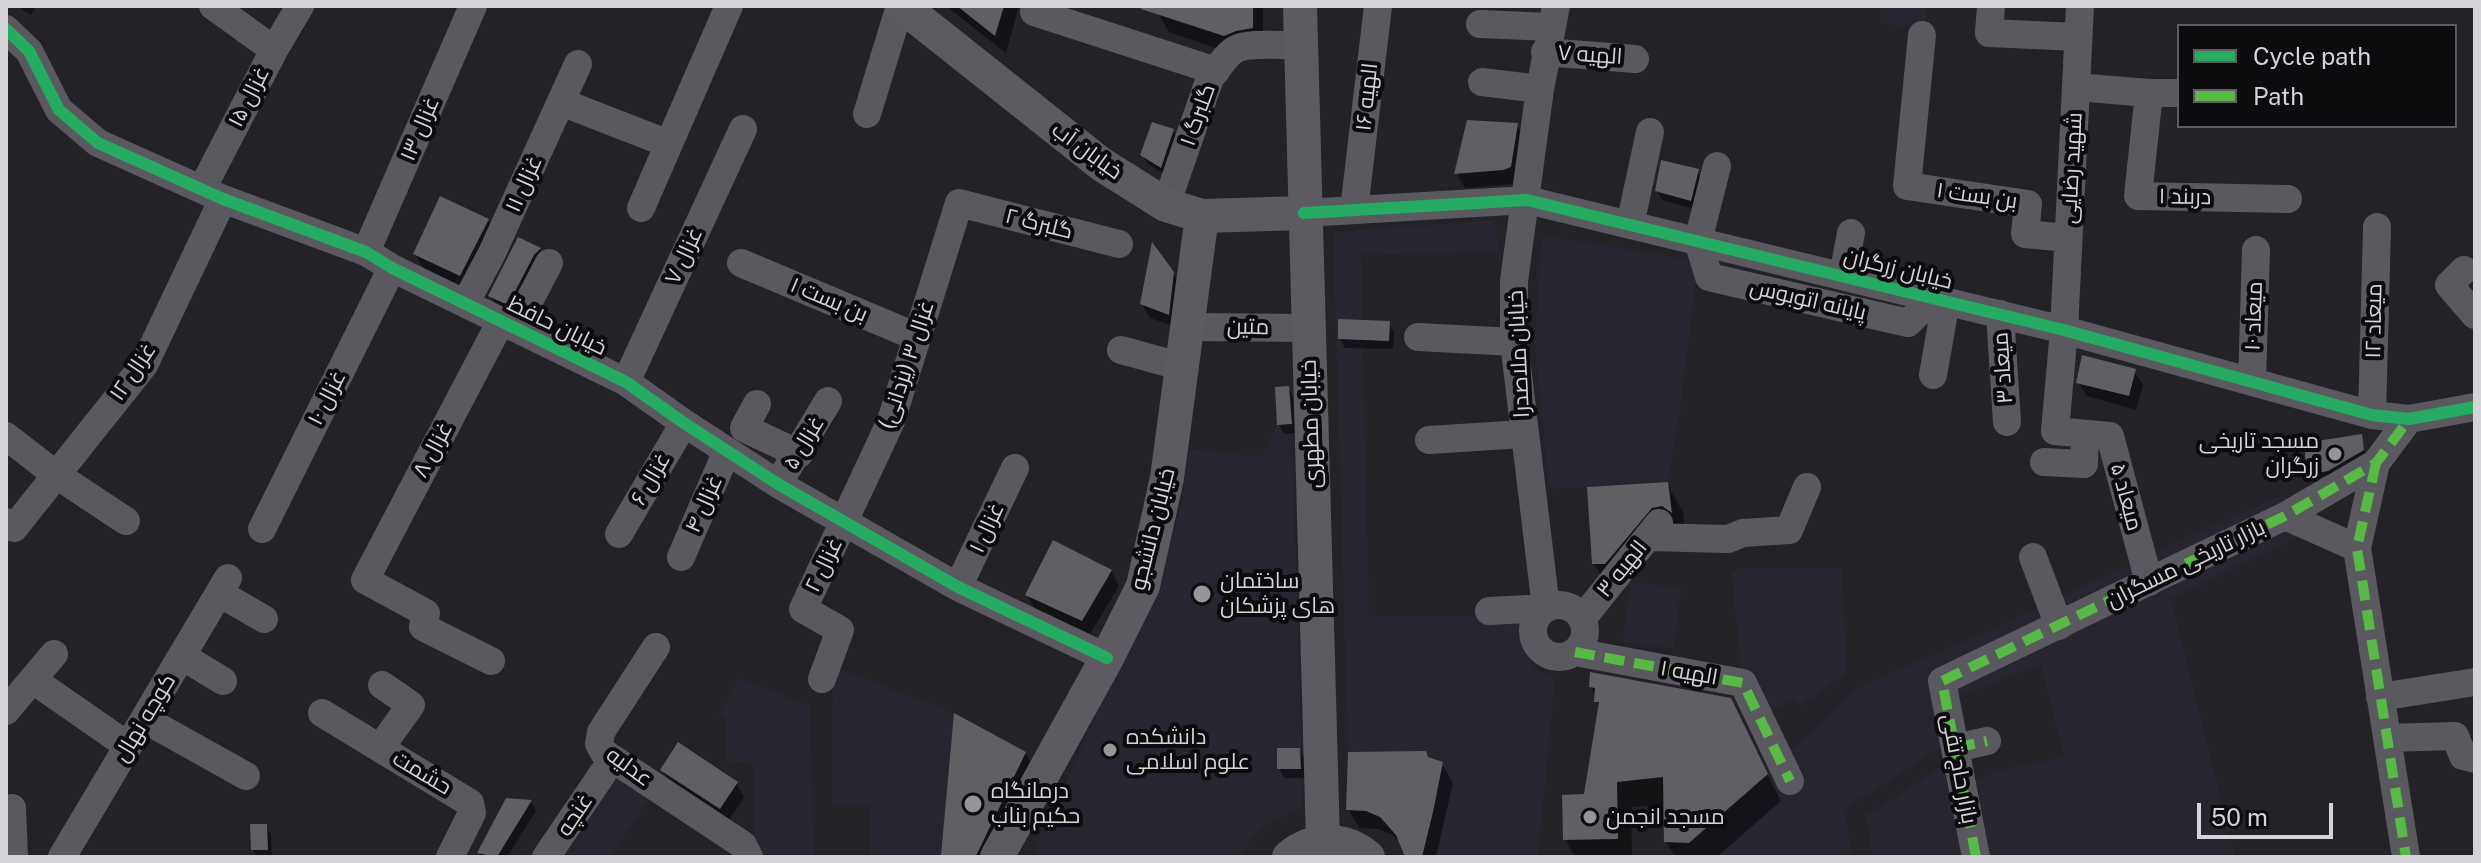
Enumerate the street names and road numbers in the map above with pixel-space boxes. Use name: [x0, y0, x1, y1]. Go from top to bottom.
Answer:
street label: الهیه ۷: [1557, 40, 1623, 70]
street label: غزال ۱۵: [223, 62, 275, 132]
street label: الهیه ۱۶: [1350, 62, 1384, 132]
street label: گلبرگ ۱: [1175, 80, 1221, 150]
street label: غزال ۱۳: [395, 93, 445, 165]
street label: شهید رضایی: [2056, 111, 2088, 225]
street label: خیابان آب: [1047, 117, 1127, 185]
street label: غزال ۱۱: [500, 152, 548, 216]
street label: بن بست ۱: [1935, 177, 2019, 215]
street label: دربند ۱: [2158, 183, 2212, 211]
street label: گلبرگ ۲: [1002, 203, 1076, 245]
street label: غزال ۷: [660, 224, 708, 288]
street label: خیابان زرگران: [1841, 243, 1955, 295]
street label: بن بست ۱: [786, 272, 872, 328]
street label: پایانه اتوبوس: [1747, 274, 1869, 326]
street label: میعاد ۱۰: [2240, 281, 2268, 351]
street label: میعاد ۱۲: [2360, 283, 2388, 359]
street label: خیابان ملاصدرا: [1502, 289, 1536, 419]
street label: خیابان حافظ: [503, 291, 611, 361]
street label: غزال ۳ (یزدانی): [874, 297, 940, 433]
street label: متین: [1227, 313, 1269, 341]
street label: میعاد ۳: [1987, 331, 2019, 405]
street label: غزال ۱۲: [104, 338, 162, 406]
street label: خیابان مطهری: [1296, 359, 1326, 489]
street label: غزال ۱۰: [302, 366, 352, 430]
street label: غزال ۵: [778, 412, 830, 474]
street label: غزال ۸: [407, 418, 459, 482]
street label: غزال ۶: [626, 448, 676, 510]
street label: میعاد ۵: [2104, 460, 2148, 534]
street label: خیابان دانشجو: [1125, 465, 1181, 593]
street label: غزال ۴: [680, 471, 728, 537]
street label: غزال ۱: [964, 499, 1010, 557]
street label: بازار تاریخی مسگران: [2102, 514, 2270, 614]
street label: غزال ۲: [800, 534, 848, 596]
street label: الهیه ۳: [1591, 535, 1653, 603]
street label: الهیه ۱: [1658, 655, 1720, 691]
street label: کوچه نهال: [108, 669, 182, 767]
street label: بازار حاج تقی: [1935, 712, 1983, 826]
street label: عدلیه: [601, 742, 657, 792]
street label: حشمت: [388, 745, 456, 801]
street label: غنچه: [551, 789, 599, 841]

